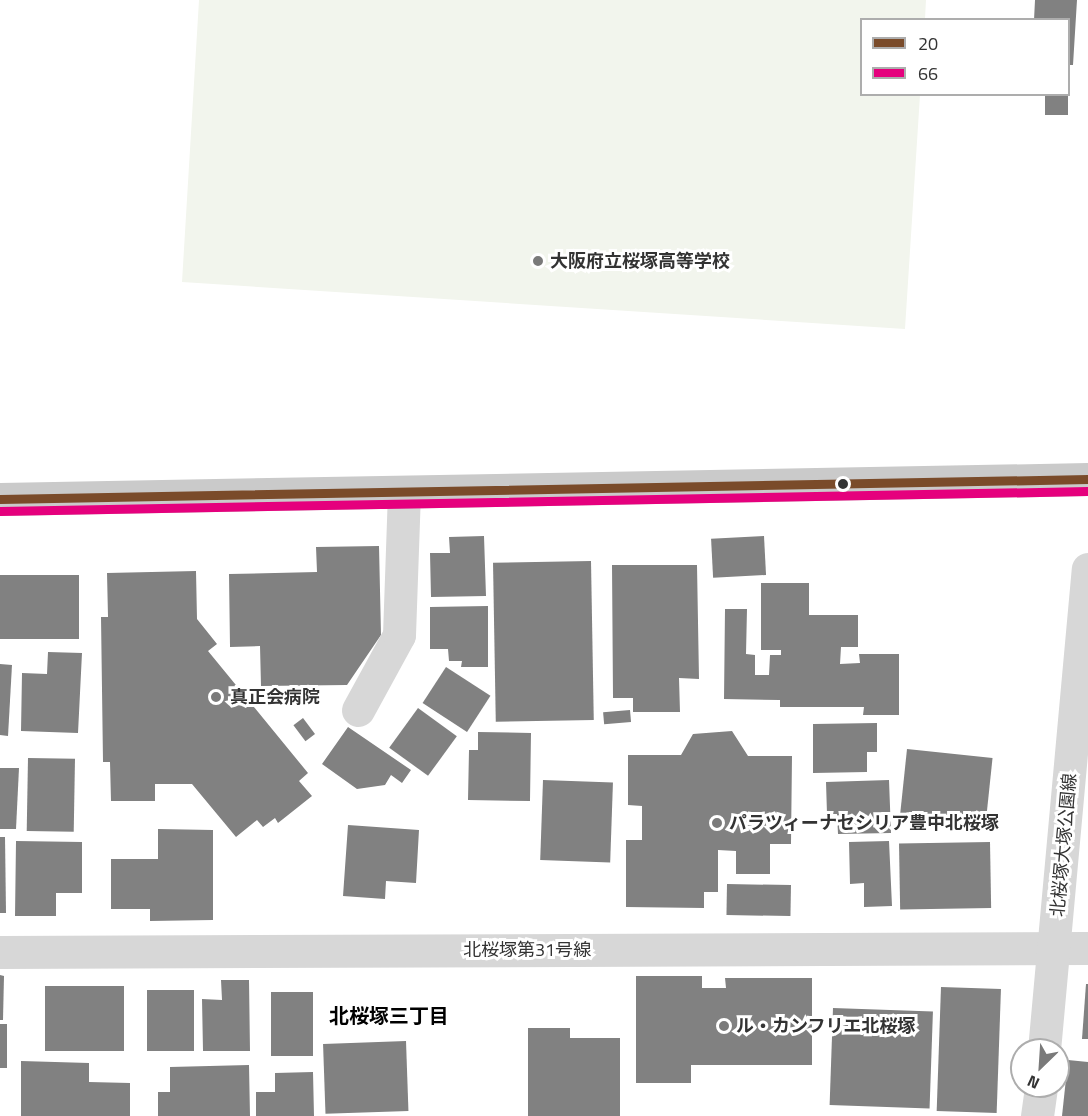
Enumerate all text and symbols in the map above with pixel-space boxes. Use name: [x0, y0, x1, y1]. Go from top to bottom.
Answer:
legend: [860, 18, 1070, 96]
text: 20: [918, 30, 938, 57]
text: 66: [918, 60, 938, 87]
place label: 大阪府立桜塚高等学校: [550, 250, 730, 272]
marker: 大阪府立桜塚高等学校: [531, 254, 545, 268]
unlabelled marker: [837, 478, 849, 490]
place label: 真正会病院: [230, 686, 320, 708]
marker: 真正会病院: [207, 688, 225, 706]
street label: 北桜塚大塚公園線: [1047, 772, 1081, 918]
place label: パラツィーナセシリア豊中北桜塚: [729, 812, 999, 834]
marker: パラツィーナセシリア豊中北桜塚: [710, 816, 724, 830]
street label: 北桜塚第31号線: [463, 939, 591, 961]
district label: 北桜塚三丁目: [329, 1003, 449, 1027]
place label: ル・カンフリエ北桜塚: [736, 1015, 916, 1037]
marker: ル・カンフリエ北桜塚: [717, 1019, 731, 1033]
north arrow: [1010, 1038, 1070, 1098]
text: N: [1023, 1069, 1043, 1096]

